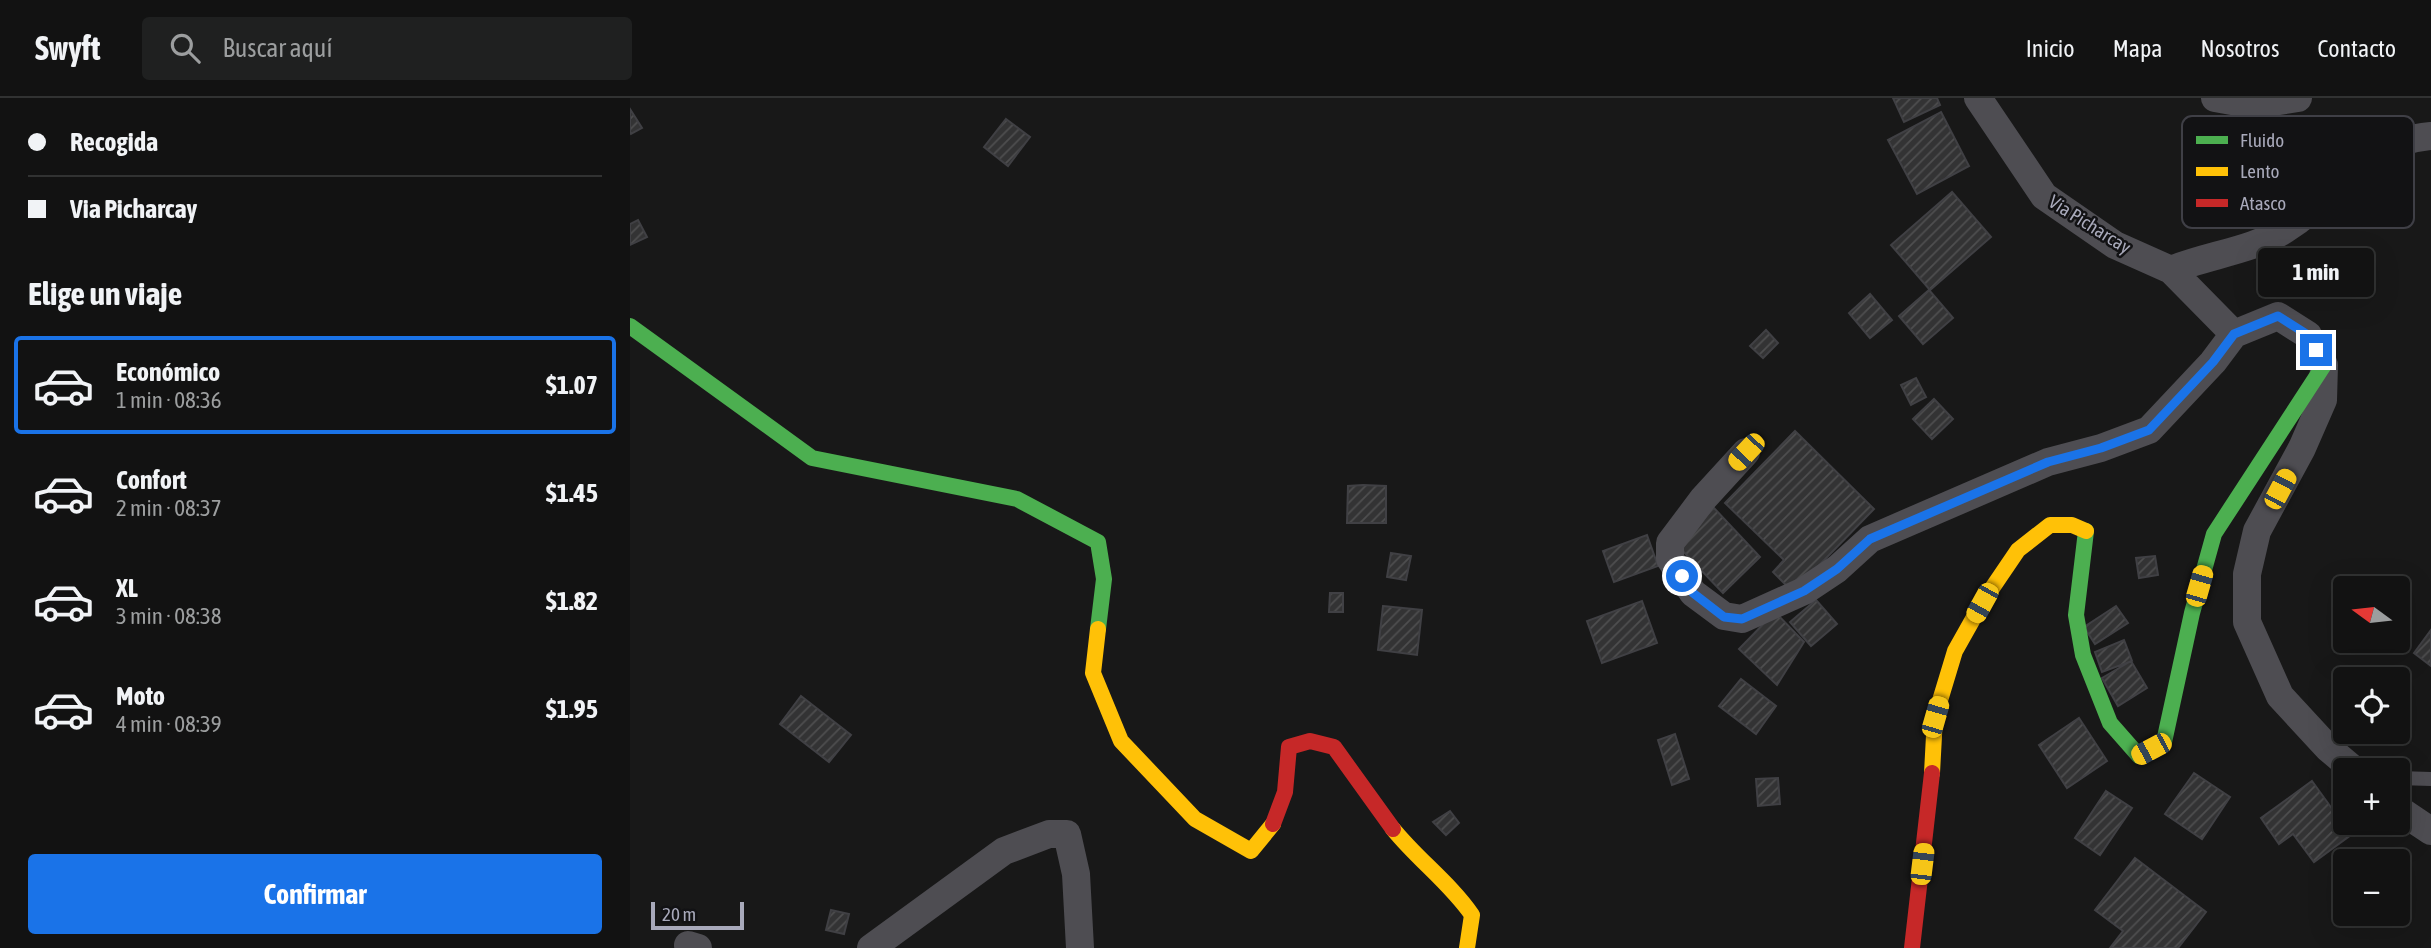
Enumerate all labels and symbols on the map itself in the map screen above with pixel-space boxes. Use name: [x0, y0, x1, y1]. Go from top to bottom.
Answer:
legend: [2182, 116, 2414, 228]
text: Fluido: [2240, 129, 2284, 151]
text: Lento: [2240, 160, 2279, 182]
street label: Via Picharcay: [2045, 190, 2135, 258]
text: Atasco: [2240, 192, 2286, 214]
callout: 1 min: [2258, 248, 2374, 298]
route end: [2300, 334, 2332, 366]
car: [1724, 429, 1769, 475]
car: [2261, 466, 2300, 512]
route start: [1666, 560, 1698, 592]
car: [2184, 563, 2215, 609]
north arrow: [2333, 576, 2410, 653]
car: [1963, 580, 2002, 626]
car: [1920, 694, 1951, 740]
car: [2128, 730, 2175, 768]
car: [1910, 842, 1935, 886]
scale bar: [651, 899, 744, 931]

